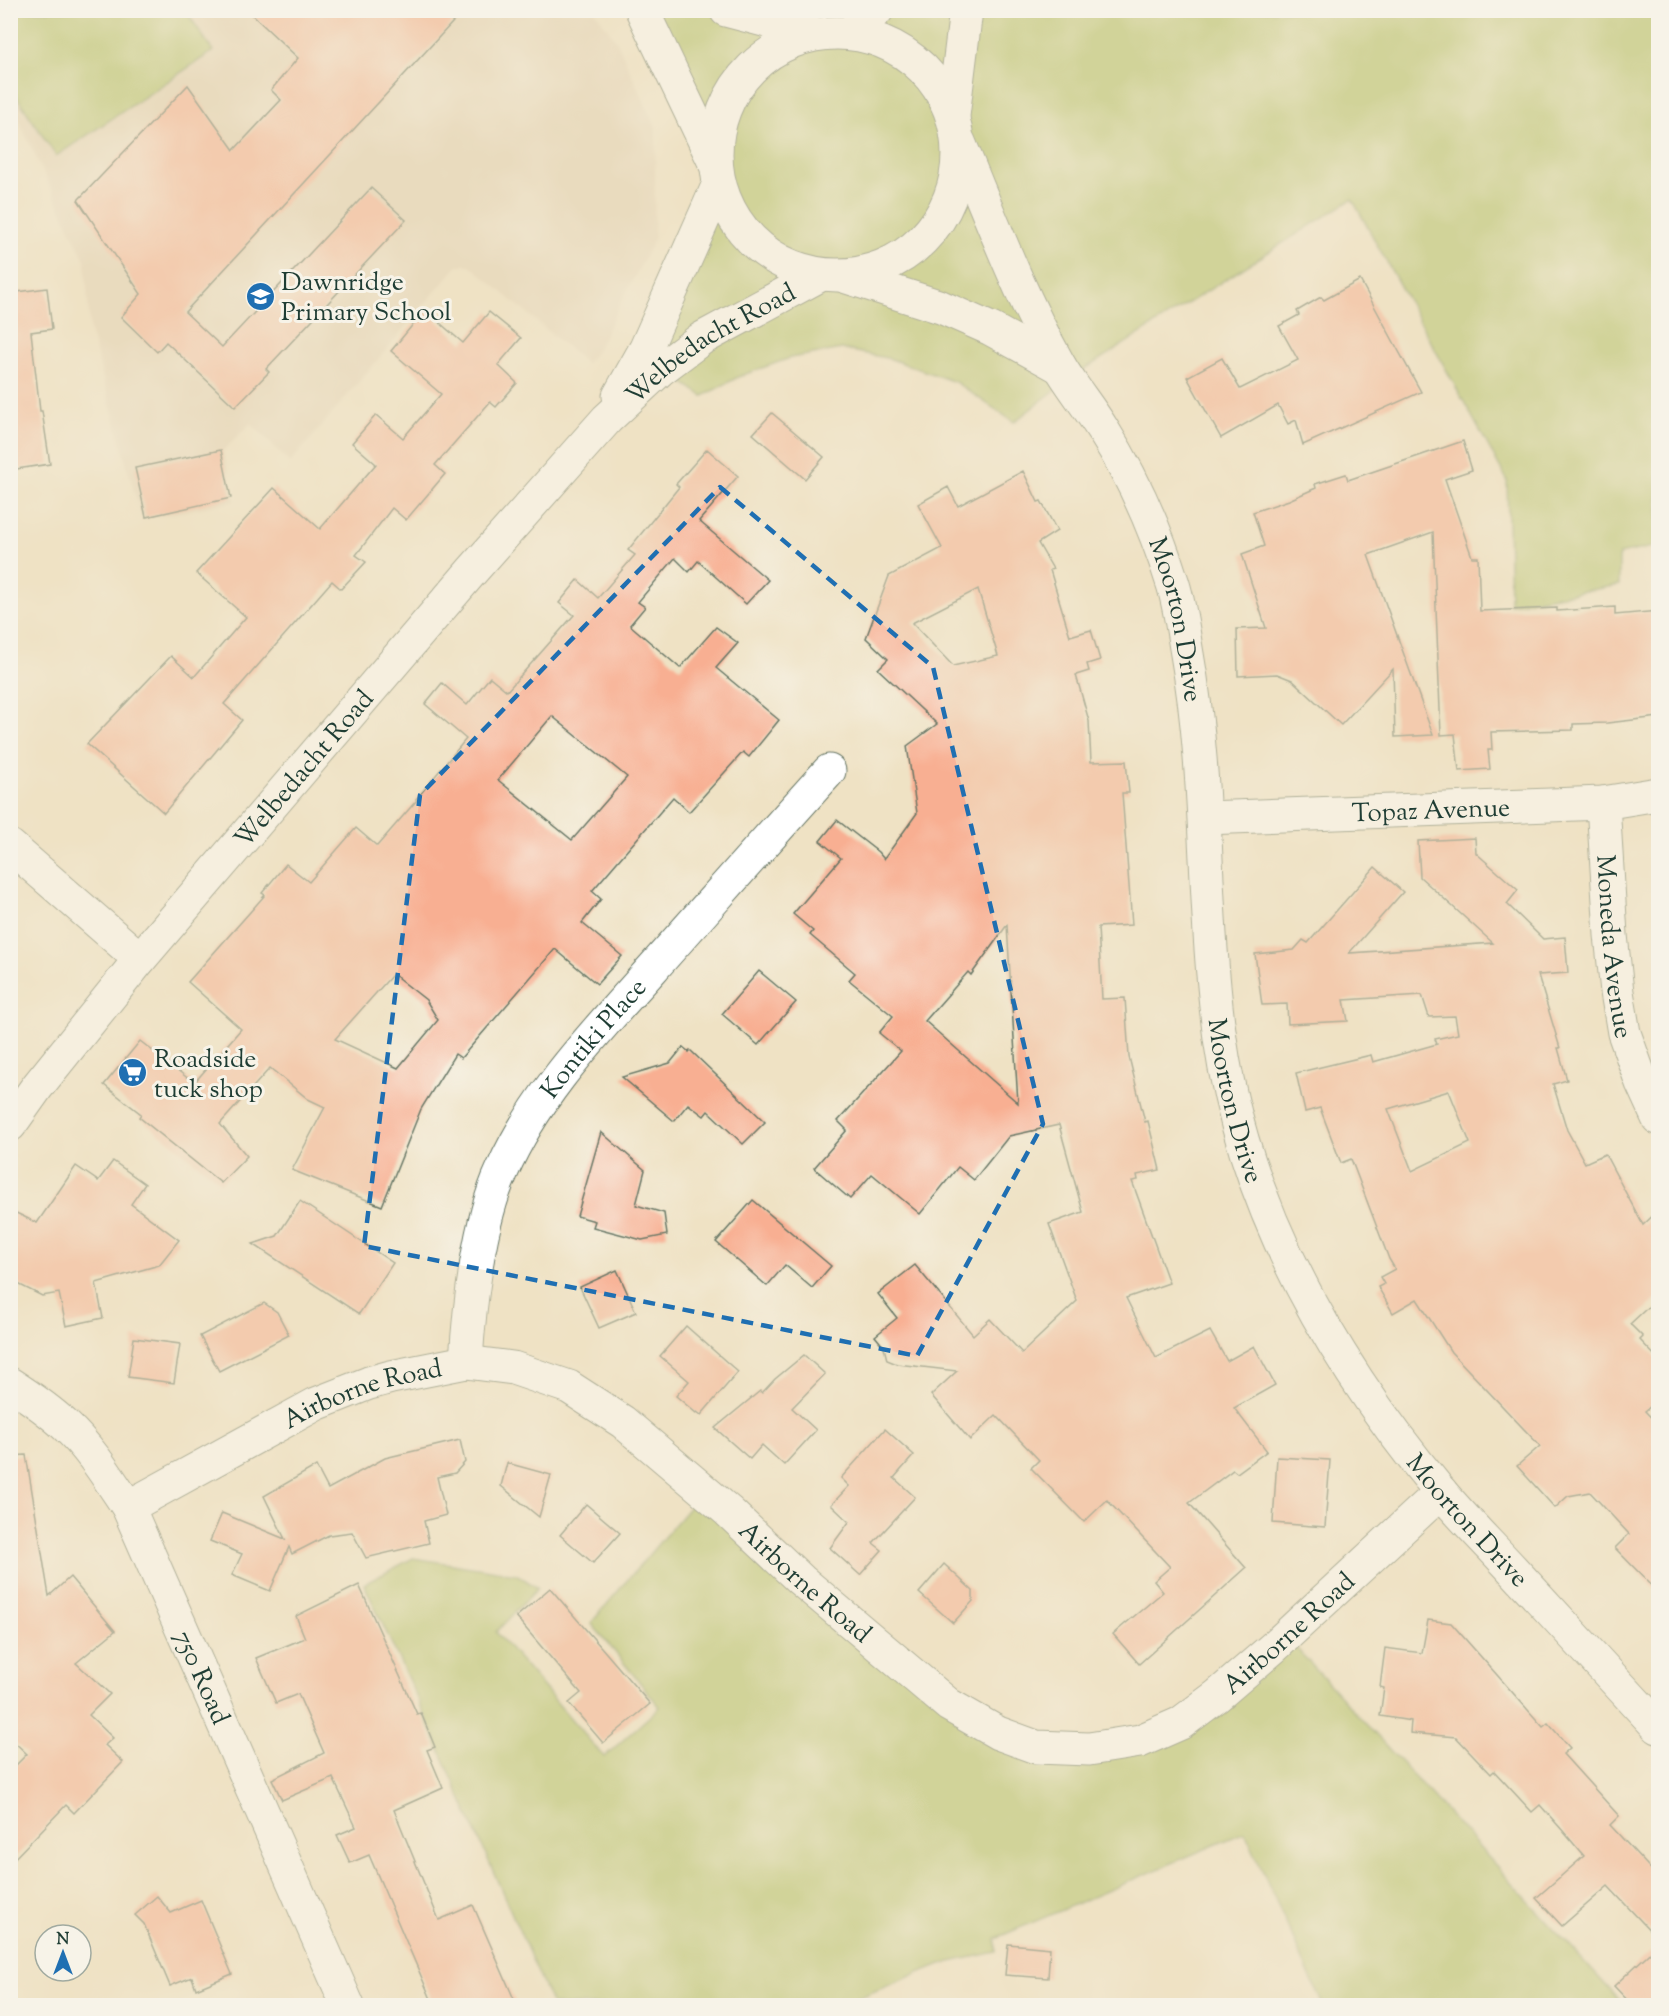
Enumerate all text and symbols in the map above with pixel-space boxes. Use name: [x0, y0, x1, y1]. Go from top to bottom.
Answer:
place label: Dawnridge Primary School: [281, 265, 451, 332]
street label: Welbedacht Road: [618, 275, 803, 414]
school or university icon: Dawnridge Primary School: [244, 280, 276, 312]
street label: Moorton Drive: [1137, 532, 1210, 704]
street label: Welbedacht Road: [227, 682, 384, 857]
street label: Topaz Avenue: [1351, 791, 1511, 833]
street label: Moneda Avenue: [1585, 854, 1641, 1041]
street label: Kontiki Place: [533, 971, 656, 1107]
street label: Moorton Drive: [1197, 1016, 1271, 1189]
place label: Roadside tuck shop: [154, 1042, 263, 1109]
supermarket icon: Roadside tuck shop: [117, 1057, 149, 1089]
street label: Airborne Road: [277, 1351, 446, 1440]
street label: Moorton Drive: [1396, 1447, 1536, 1597]
street label: Airborne Road: [729, 1514, 879, 1653]
street label: Airborne Road: [1215, 1564, 1365, 1704]
street label: 750 Road: [164, 1625, 238, 1731]
north arrow: [33, 1923, 93, 1983]
text: N: [57, 1929, 70, 1952]

